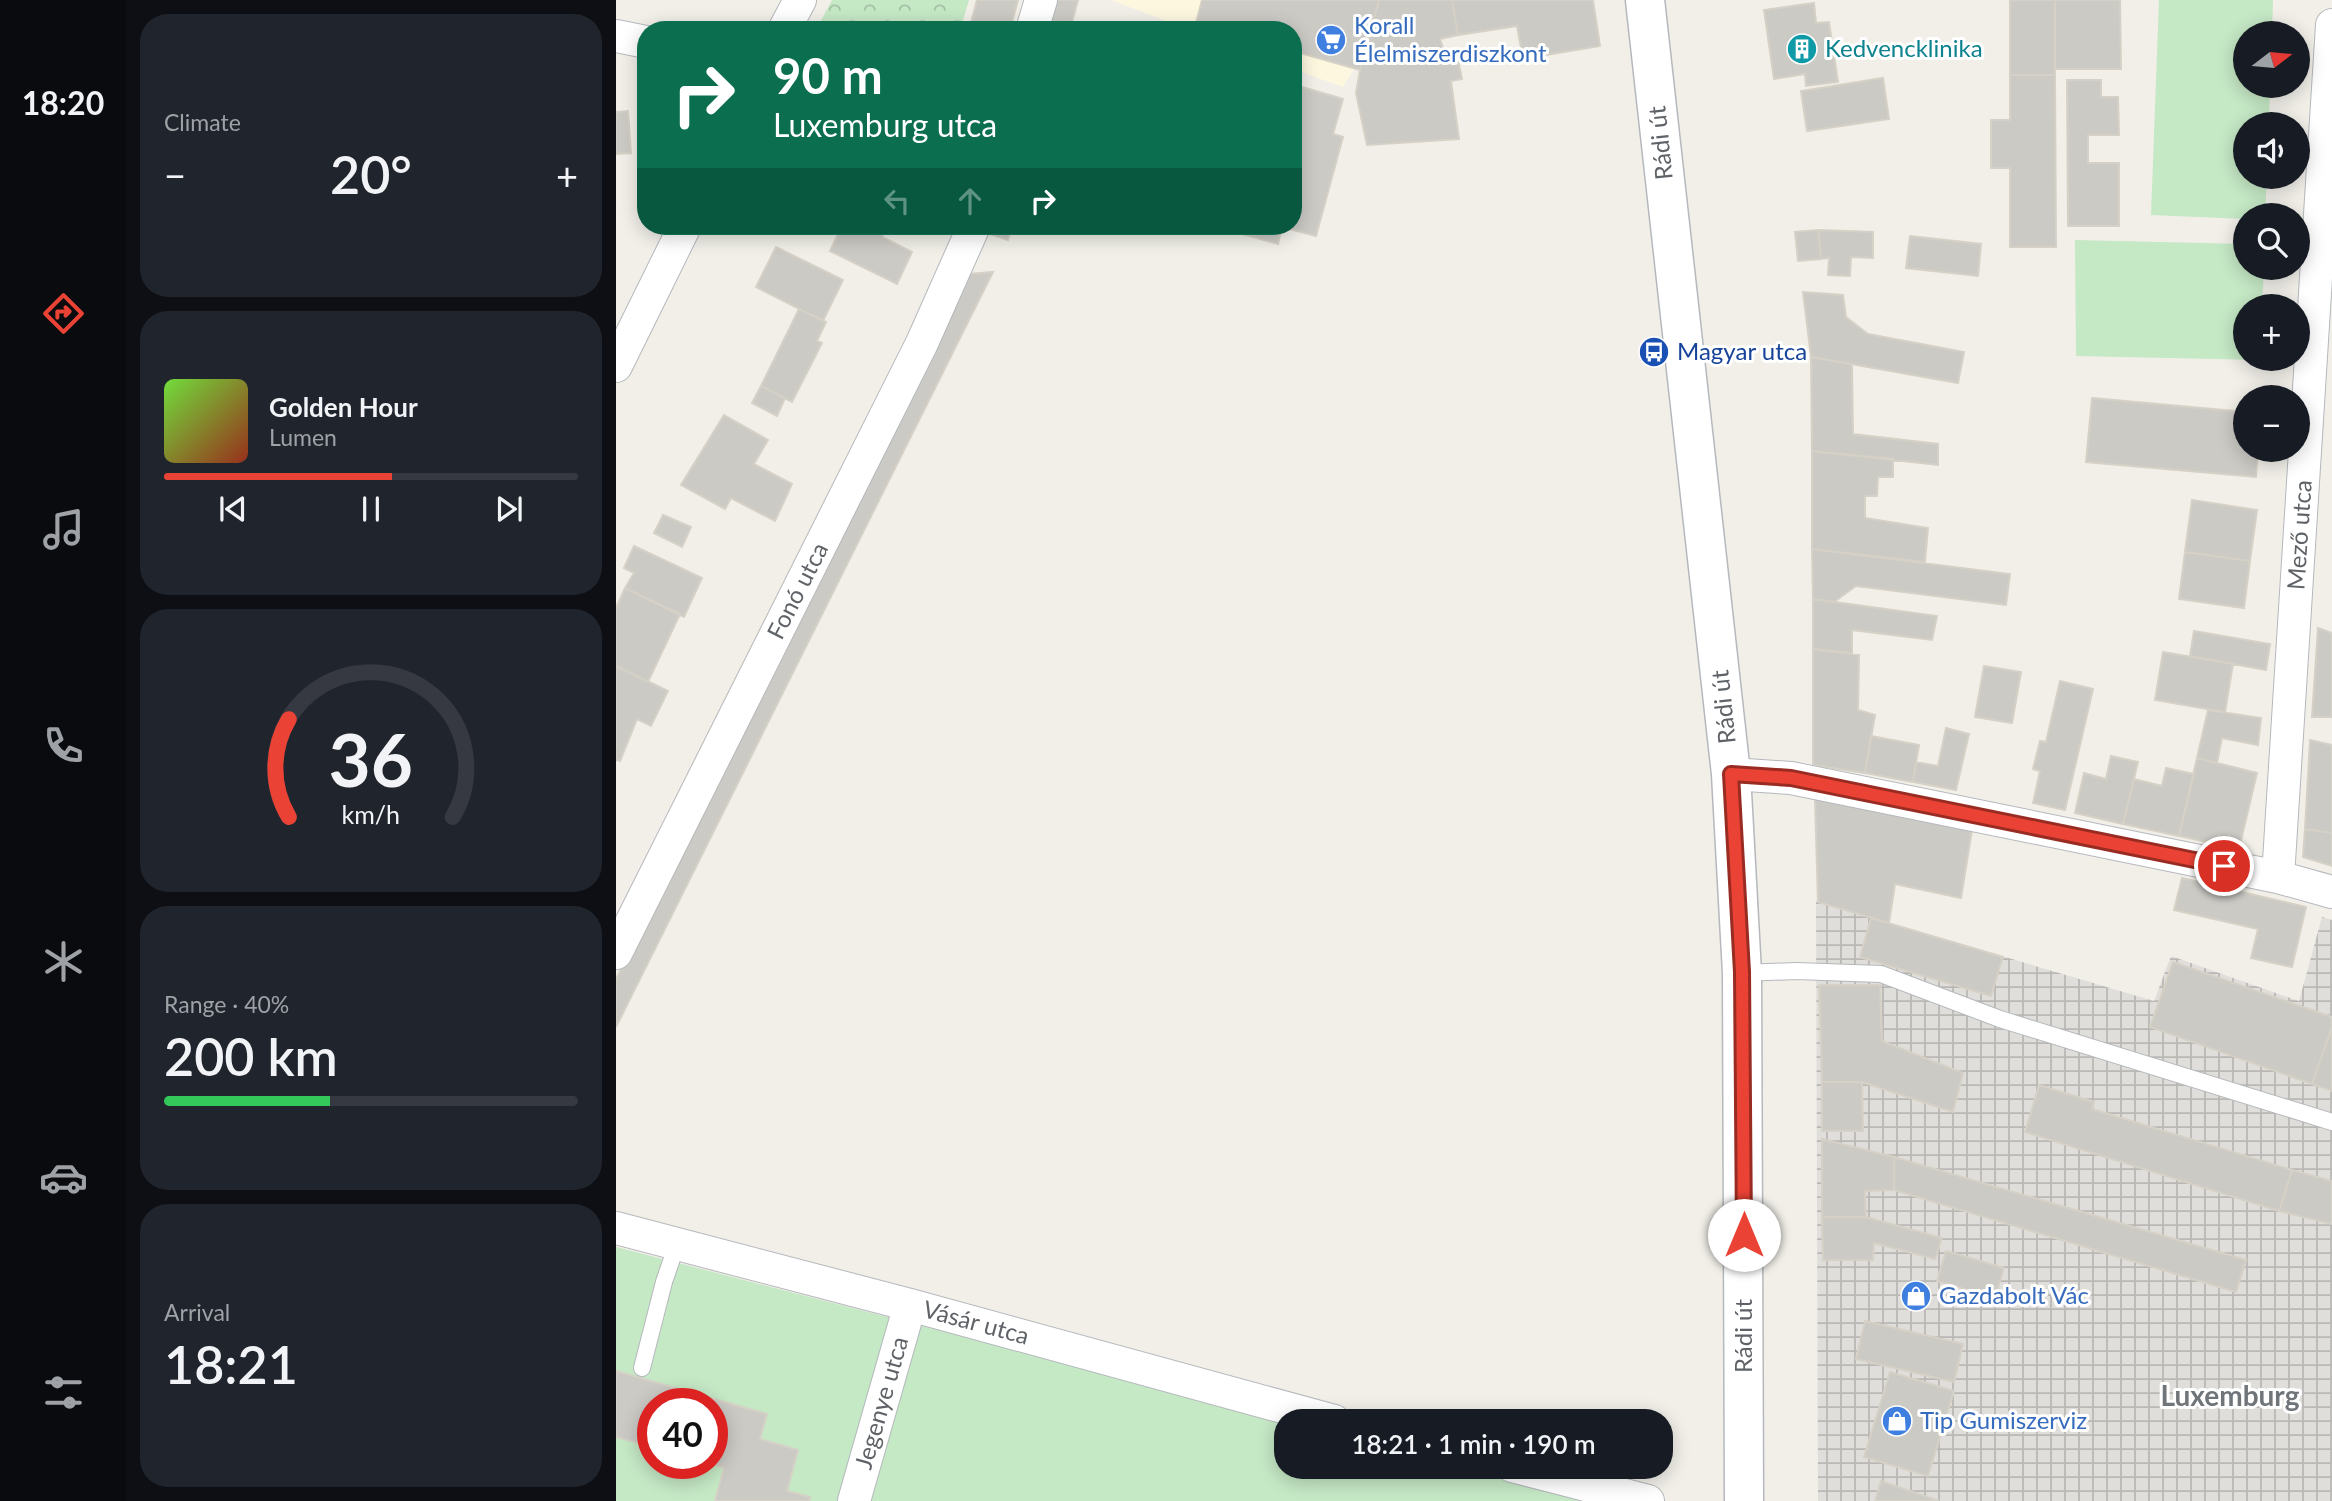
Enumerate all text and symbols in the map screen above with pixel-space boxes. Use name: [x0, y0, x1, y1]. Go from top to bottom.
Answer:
place label: Korall Élelmiszerdiszkont: [1354, 10, 1547, 67]
north arrow: [2233, 21, 2310, 98]
map controls: [2233, 21, 2310, 462]
supermarket icon: Korall Élelmiszerdiszkont: [1314, 23, 1348, 57]
building icon: Kedvencklinika: [1785, 32, 1819, 66]
place label: Kedvencklinika: [1825, 33, 1983, 62]
text: 90 m: [773, 46, 883, 104]
icon: right: [658, 49, 749, 140]
text: 18:20: [22, 83, 104, 122]
street label: Rádi út: [1641, 104, 1678, 182]
text: Luxemburg utca: [773, 105, 997, 144]
text: Climate: [164, 108, 241, 136]
button: sound: [2233, 112, 2310, 189]
text: 20°: [330, 143, 412, 205]
text: −: [164, 152, 186, 198]
text: +: [556, 152, 578, 198]
icon: left: [878, 182, 916, 220]
icon: ahead: [951, 182, 989, 220]
icon: right: [1024, 182, 1062, 220]
button: search: [2233, 203, 2310, 280]
icon: directions: [39, 289, 88, 338]
button: +: [2233, 294, 2310, 371]
bus stop icon: Magyar utca: [1637, 335, 1671, 369]
place label: Magyar utca: [1677, 336, 1807, 365]
button: −: [2233, 385, 2310, 462]
text: Golden Hour: [269, 391, 418, 423]
text: Lumen: [269, 423, 337, 451]
street label: Mező utca: [2280, 479, 2317, 591]
icon: previous: [214, 490, 252, 528]
icon: pause: [352, 490, 390, 528]
icon: next: [490, 490, 528, 528]
icon: music: [39, 505, 88, 554]
street label: Fonó utca: [760, 537, 833, 643]
street label: Rádi út: [1704, 668, 1741, 746]
text: 36: [329, 715, 413, 803]
icon: phone: [39, 721, 88, 770]
text: km/h: [342, 798, 400, 828]
pin: [2194, 836, 2254, 896]
icon: arrive: [2205, 847, 2243, 885]
icon: climate: [39, 937, 88, 986]
text: Range · 40%: [164, 990, 289, 1018]
text: 200 km: [164, 1025, 338, 1087]
icon: car: [39, 1153, 88, 1202]
position arrow: [1707, 1198, 1781, 1272]
shop icon: Gazdabolt Vác: [1899, 1279, 1933, 1313]
place label: Gazdabolt Vác: [1939, 1280, 2089, 1309]
street label: Vásár utca: [920, 1294, 1033, 1350]
text: Arrival: [164, 1298, 230, 1326]
street label: Rádi út: [1728, 1299, 1757, 1373]
text: 18:21: [164, 1333, 298, 1395]
street label: Jegenye utca: [848, 1333, 913, 1472]
icon: filters: [39, 1368, 88, 1417]
district label: Luxemburg: [2161, 1378, 2300, 1412]
speed limit sign: 40: [637, 1388, 728, 1479]
shop icon: Tip Gumiszerviz: [1880, 1404, 1914, 1438]
place label: Tip Gumiszerviz: [1920, 1405, 2087, 1434]
text: 18:21 · 1 min · 190 m: [1351, 1428, 1596, 1460]

